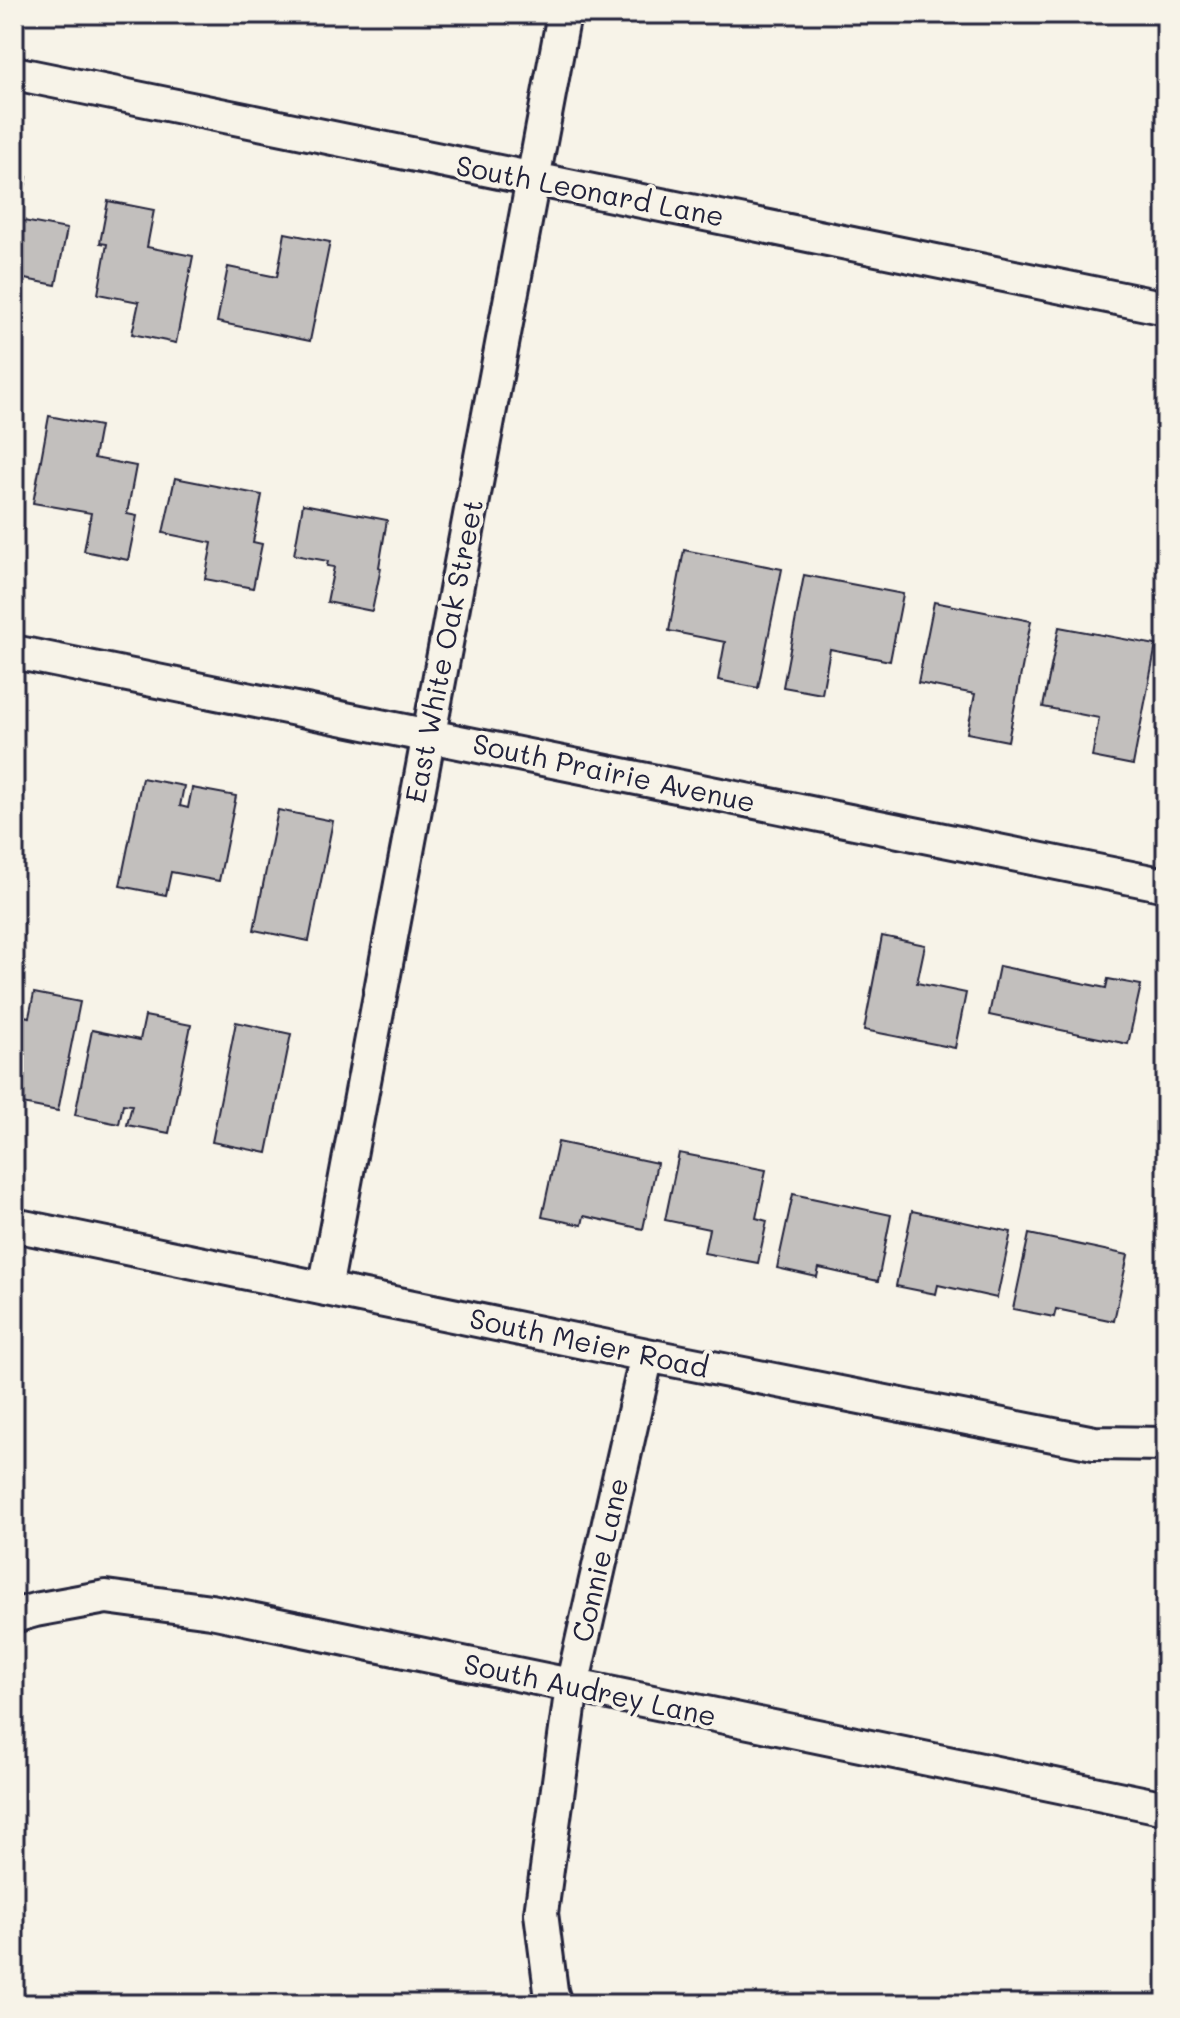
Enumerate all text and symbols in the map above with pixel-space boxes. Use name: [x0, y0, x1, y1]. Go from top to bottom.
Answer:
street label: South Leonard Lane: [453, 146, 727, 234]
street label: East White Oak Street: [396, 496, 490, 806]
street label: South Prairie Avenue: [470, 725, 759, 820]
street label: South Meier Road: [467, 1299, 712, 1385]
street label: Connie Lane: [563, 1474, 635, 1645]
street label: South Audrey Lane: [461, 1645, 720, 1733]

